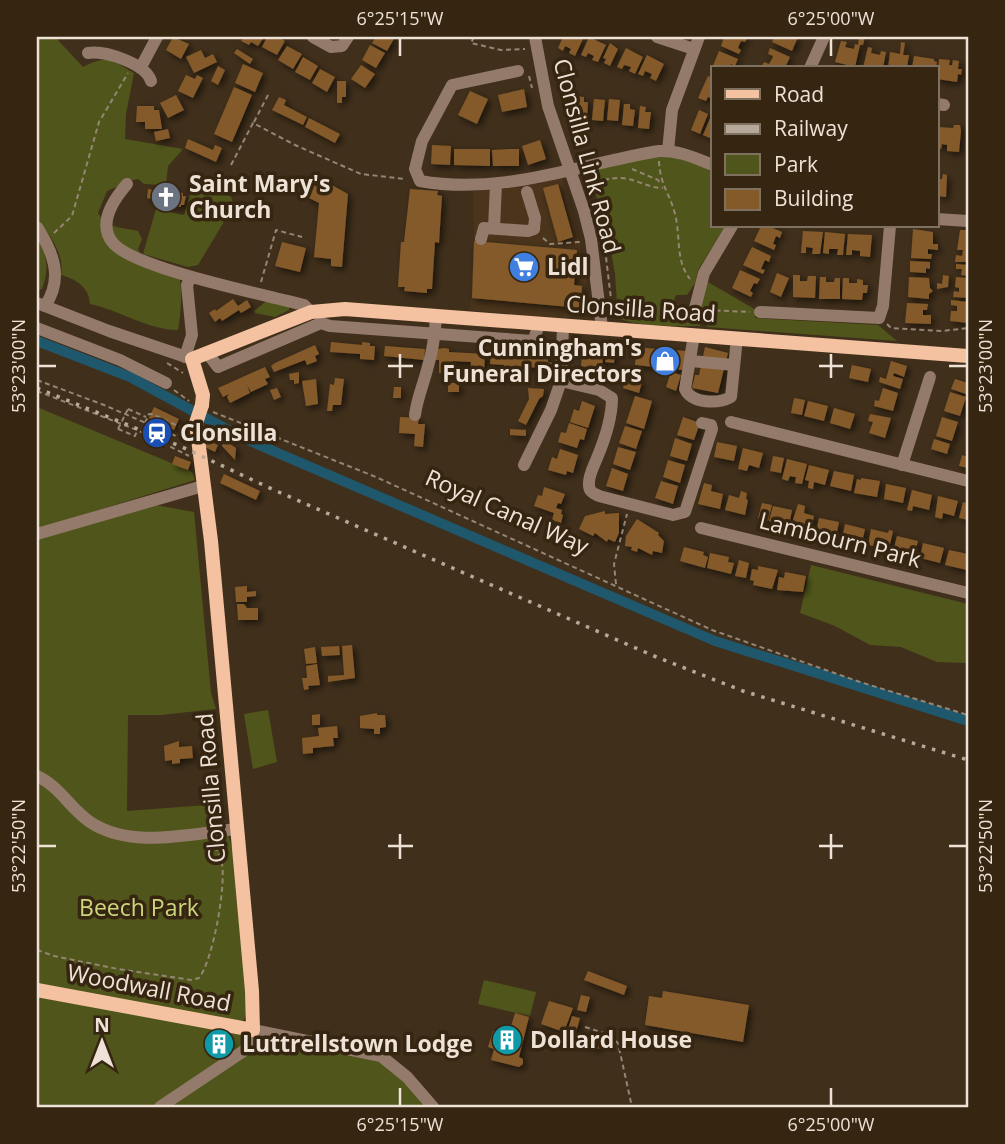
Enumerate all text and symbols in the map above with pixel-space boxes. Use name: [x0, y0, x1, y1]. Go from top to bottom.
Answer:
text: 6°25'15"W: [357, 6, 444, 30]
text: 6°25'00"W: [788, 6, 875, 30]
street label: Clonsilla Link Road: [547, 55, 629, 257]
legend: [711, 66, 939, 228]
text: Road: [774, 80, 824, 108]
text: Railway: [774, 114, 848, 142]
text: Park: [774, 150, 818, 178]
place label: Saint Mary's Church: [189, 167, 330, 225]
church icon: Saint Mary's Church: [149, 180, 183, 214]
text: Building: [774, 184, 853, 212]
supermarket icon: Lidl: [507, 250, 541, 284]
place label: Lidl: [547, 250, 589, 282]
street label: Clonsilla Road: [565, 287, 717, 329]
text: 53°23'00"N: [6, 319, 30, 413]
text: 53°23'00"N: [973, 319, 997, 413]
place label: Cunningham's Funeral Directors: [442, 331, 642, 389]
shop icon: Cunningham's Funeral Directors: [648, 344, 682, 378]
station icon: Clonsilla: [140, 416, 174, 450]
place label: Clonsilla: [180, 416, 277, 448]
street label: Royal Canal Way: [421, 461, 595, 562]
street label: Lambourn Park: [756, 503, 924, 575]
street label: Clonsilla Road: [188, 712, 232, 864]
text: 53°22'50"N: [6, 799, 30, 893]
text: 53°22'50"N: [973, 799, 997, 893]
park label: Beech Park: [79, 891, 199, 923]
street label: Woodwall Road: [65, 955, 234, 1019]
north arrow: [66, 1007, 136, 1078]
text: N: [94, 1012, 110, 1038]
building icon: Dollard House: [490, 1023, 524, 1057]
place label: Dollard House: [530, 1023, 692, 1055]
building icon: Luttrellstown Lodge: [202, 1027, 236, 1061]
place label: Luttrellstown Lodge: [242, 1027, 473, 1059]
text: 6°25'15"W: [357, 1112, 444, 1136]
text: 6°25'00"W: [788, 1112, 875, 1136]

